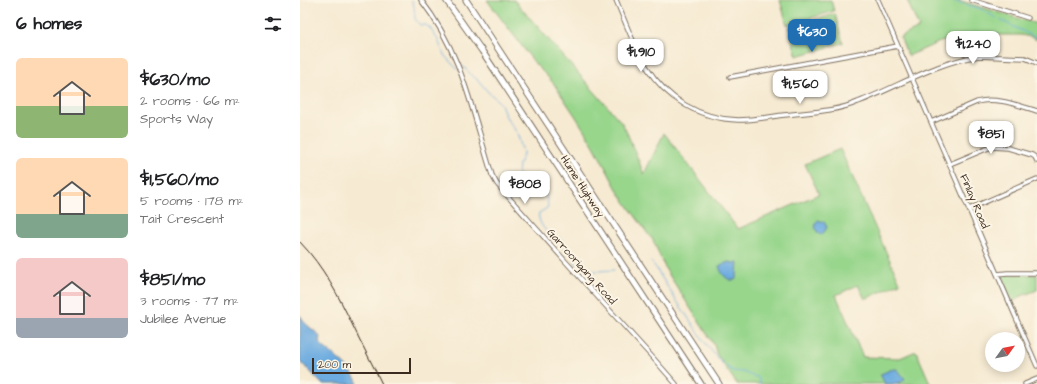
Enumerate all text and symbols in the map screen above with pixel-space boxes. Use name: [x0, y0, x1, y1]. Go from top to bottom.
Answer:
text: 6 homes: [16, 12, 82, 36]
icon: filters: [262, 13, 284, 35]
pin: $630: [788, 19, 836, 53]
text: $630: [797, 23, 827, 41]
pin: $1,240: [940, 31, 1006, 65]
text: $1,240: [955, 35, 991, 53]
pin: $1,910: [608, 39, 674, 73]
text: $1,910: [627, 43, 655, 61]
text: $630/mo: [140, 68, 210, 92]
pin: $1,560: [767, 71, 833, 105]
icon: home: [48, 74, 96, 122]
text: $1,560: [782, 75, 818, 93]
text: 2 rooms · 66 m²: [140, 92, 240, 110]
text: Sports Way: [140, 110, 213, 128]
pin: $851: [967, 121, 1015, 155]
text: $851: [978, 125, 1004, 143]
street label: Hume Highway: [556, 152, 608, 221]
text: $1,560/mo: [140, 168, 219, 192]
pin: $808: [501, 171, 549, 205]
street label: Finlay Road: [955, 172, 993, 231]
icon: home: [48, 174, 96, 222]
text: $808: [509, 175, 541, 193]
text: 5 rooms · 178 m²: [140, 192, 243, 210]
text: Tait Crescent: [140, 210, 224, 228]
street label: Garroorigang Road: [543, 225, 620, 309]
text: $851/mo: [140, 268, 205, 292]
icon: home: [48, 274, 96, 322]
text: 3 rooms · 77 m²: [140, 292, 239, 310]
text: Jubilee Avenue: [140, 310, 226, 328]
north arrow: [985, 332, 1025, 372]
map controls: [985, 332, 1025, 372]
scale bar: [312, 356, 411, 375]
text: 200 m: [318, 357, 351, 372]

